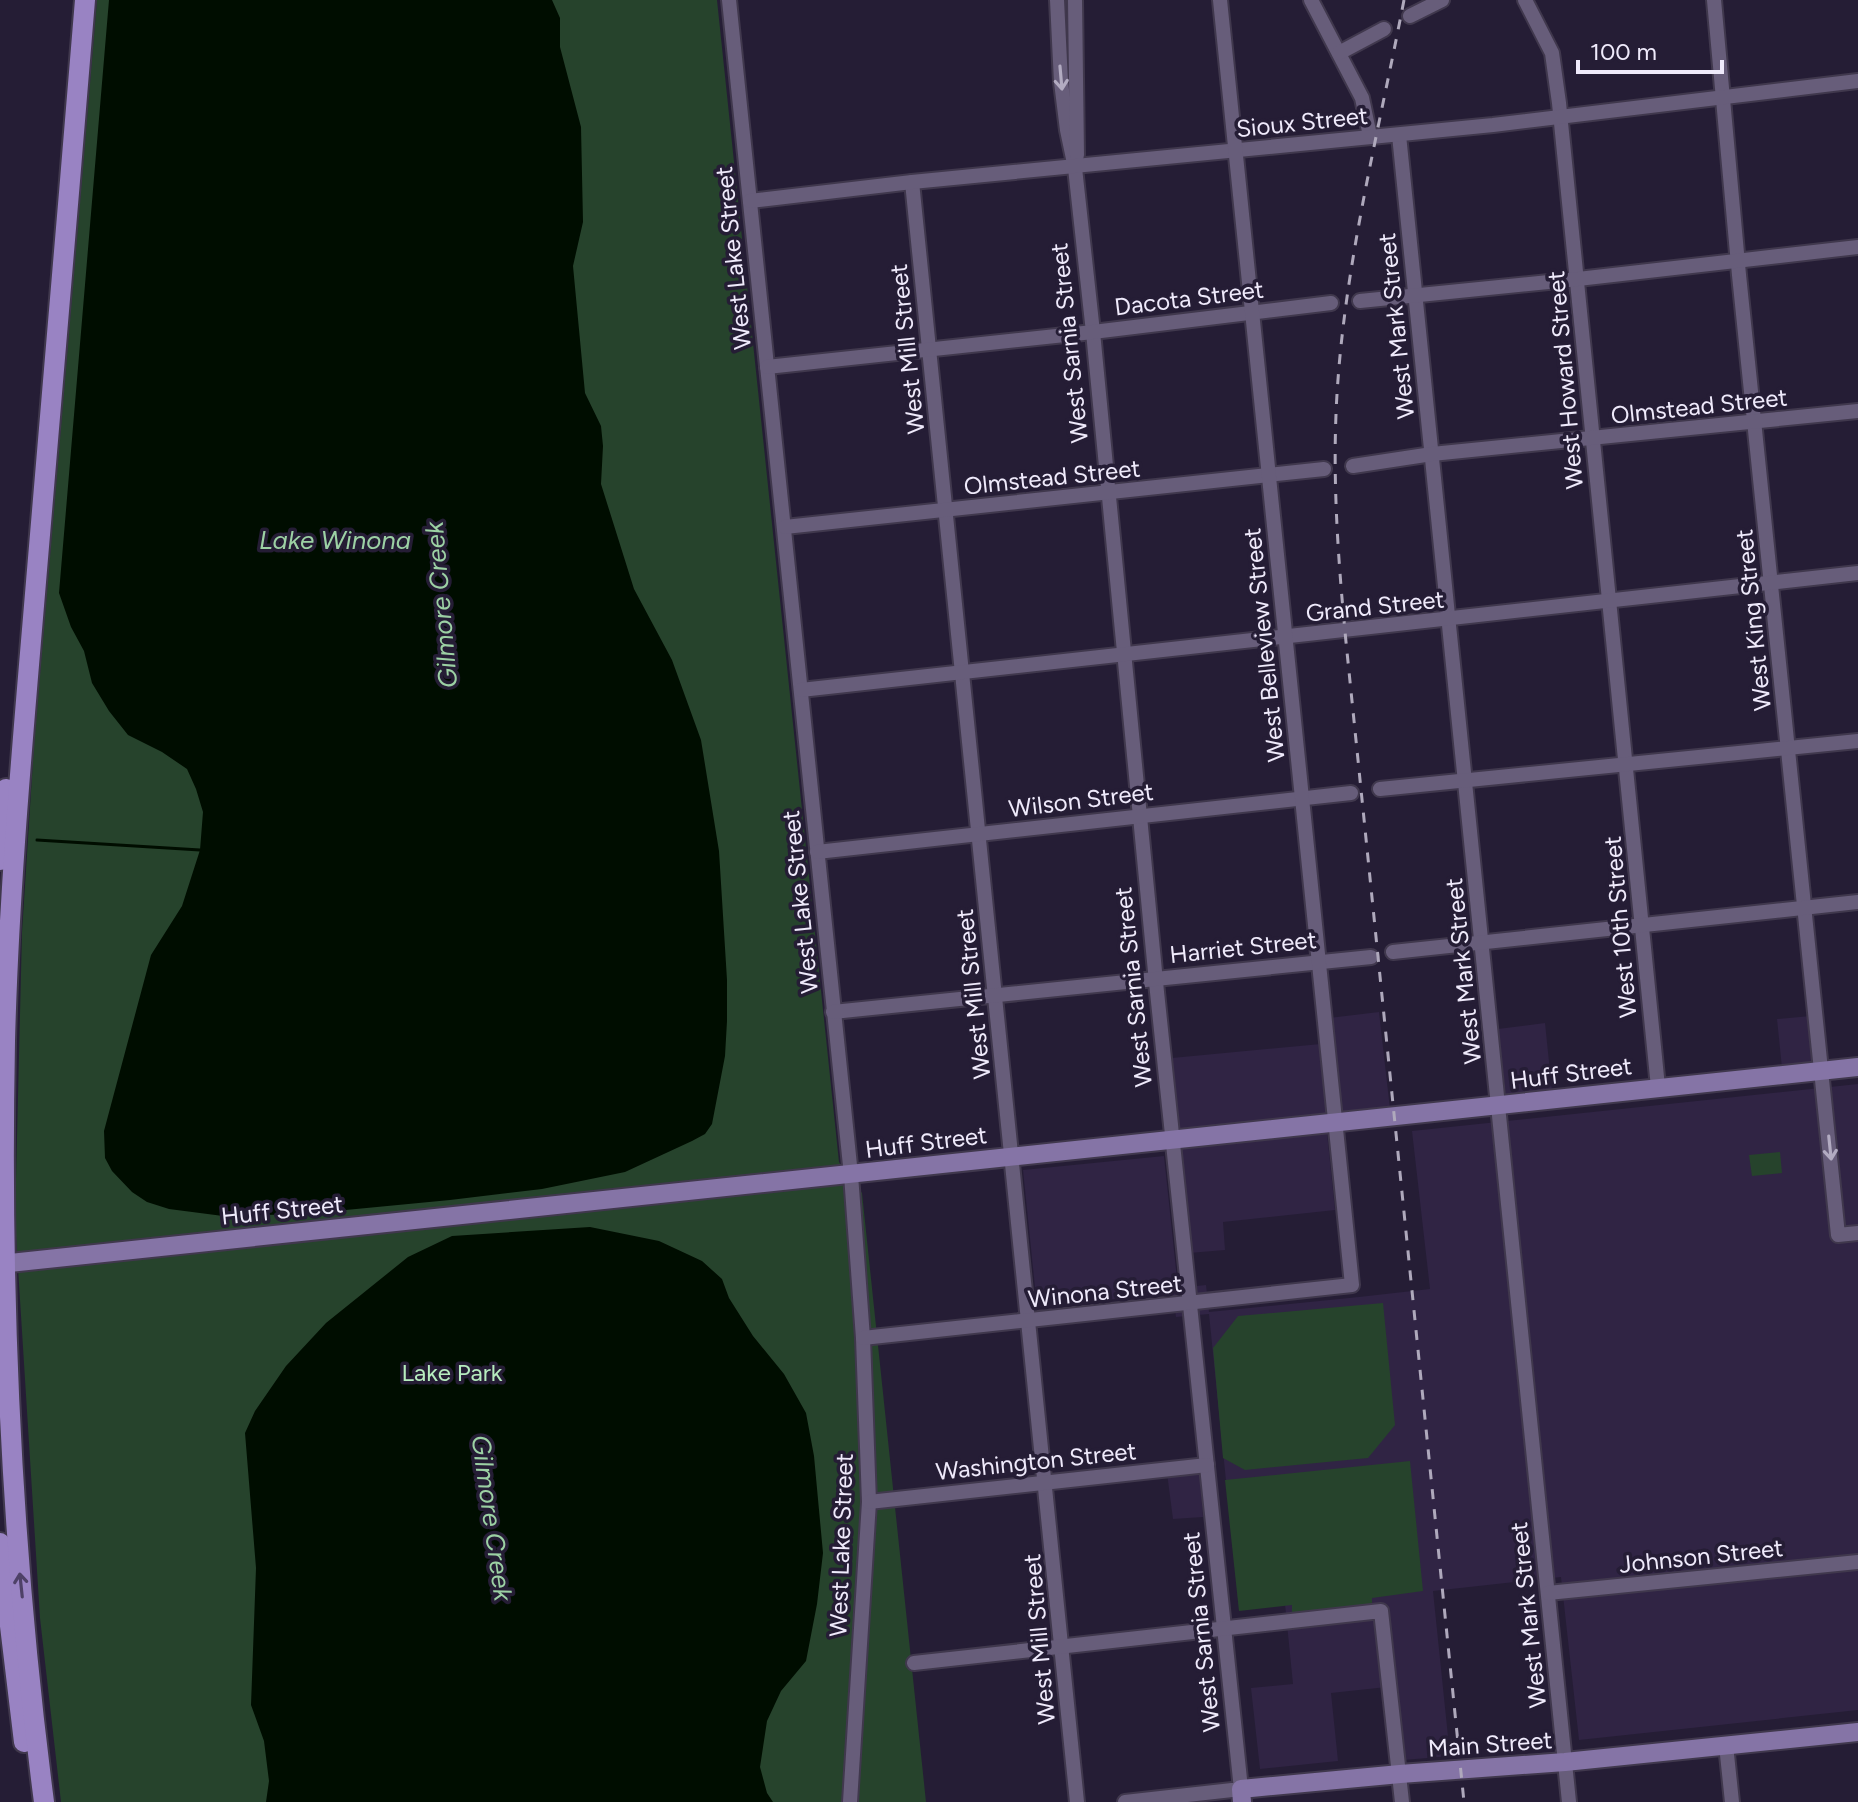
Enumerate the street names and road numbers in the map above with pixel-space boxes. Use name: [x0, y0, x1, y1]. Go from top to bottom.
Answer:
street label: Sioux Street: [1235, 101, 1369, 143]
street label: West Lake Street: [709, 165, 757, 351]
street label: West Mark Street: [1372, 232, 1420, 420]
street label: West Sarnia Street: [1044, 242, 1094, 444]
street label: West Mill Street: [884, 262, 930, 436]
street label: West Howard Street: [1541, 270, 1589, 490]
street label: Dacota Street: [1113, 274, 1265, 322]
street label: Olmstead Street: [1609, 382, 1789, 430]
street label: Olmstead Street: [962, 453, 1142, 501]
street label: West Belleview Street: [1237, 527, 1291, 763]
street label: West King Street: [1729, 528, 1777, 712]
street label: Grand Street: [1304, 584, 1446, 628]
street label: Wilson Street: [1007, 777, 1155, 823]
street label: West Lake Street: [776, 809, 824, 995]
street label: West 10th Street: [1598, 835, 1642, 1019]
street label: West Mark Street: [1439, 877, 1487, 1065]
street label: West Sarnia Street: [1108, 886, 1158, 1088]
street label: West Mill Street: [950, 907, 996, 1081]
street label: Harriet Street: [1168, 925, 1318, 969]
street label: Huff Street: [1509, 1051, 1633, 1095]
street label: Huff Street: [864, 1120, 988, 1164]
street label: Huff Street: [220, 1189, 344, 1231]
street label: Winona Street: [1027, 1268, 1183, 1314]
street label: Washington Street: [934, 1436, 1138, 1486]
street label: West Lake Street: [823, 1453, 859, 1637]
street label: West Mark Street: [1504, 1521, 1552, 1709]
street label: West Sarnia Street: [1176, 1531, 1226, 1733]
street label: Johnson Street: [1618, 1533, 1784, 1579]
street label: West Mill Street: [1017, 1553, 1061, 1725]
street label: Main Street: [1427, 1725, 1553, 1763]

